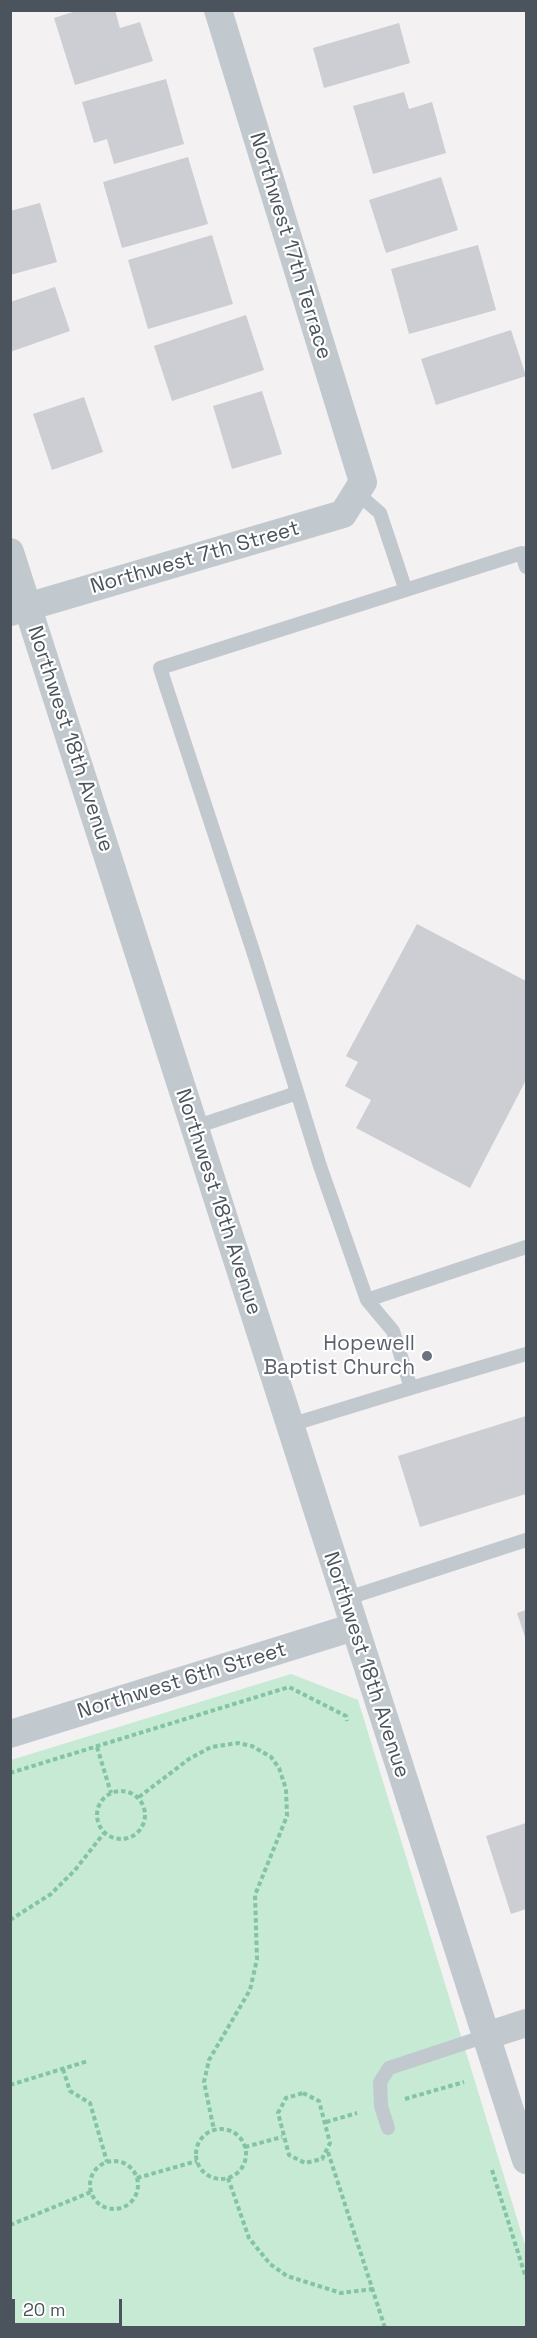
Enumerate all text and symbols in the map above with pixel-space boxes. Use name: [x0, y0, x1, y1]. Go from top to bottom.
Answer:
street label: Northwest 17th Terrace: [243, 130, 337, 362]
street label: Northwest 7th Street: [88, 516, 302, 600]
street label: Northwest 18th Avenue: [22, 623, 118, 855]
street label: Northwest 18th Avenue: [170, 1086, 266, 1318]
place label: Hopewell Baptist Church: [263, 1331, 415, 1381]
marker: Hopewell Baptist Church: [420, 1349, 434, 1363]
street label: Northwest 18th Avenue: [318, 1549, 414, 1781]
street label: Northwest 6th Street: [74, 1637, 290, 1725]
scale bar: [15, 2287, 124, 2325]
text: 20 m: [23, 2298, 66, 2321]

